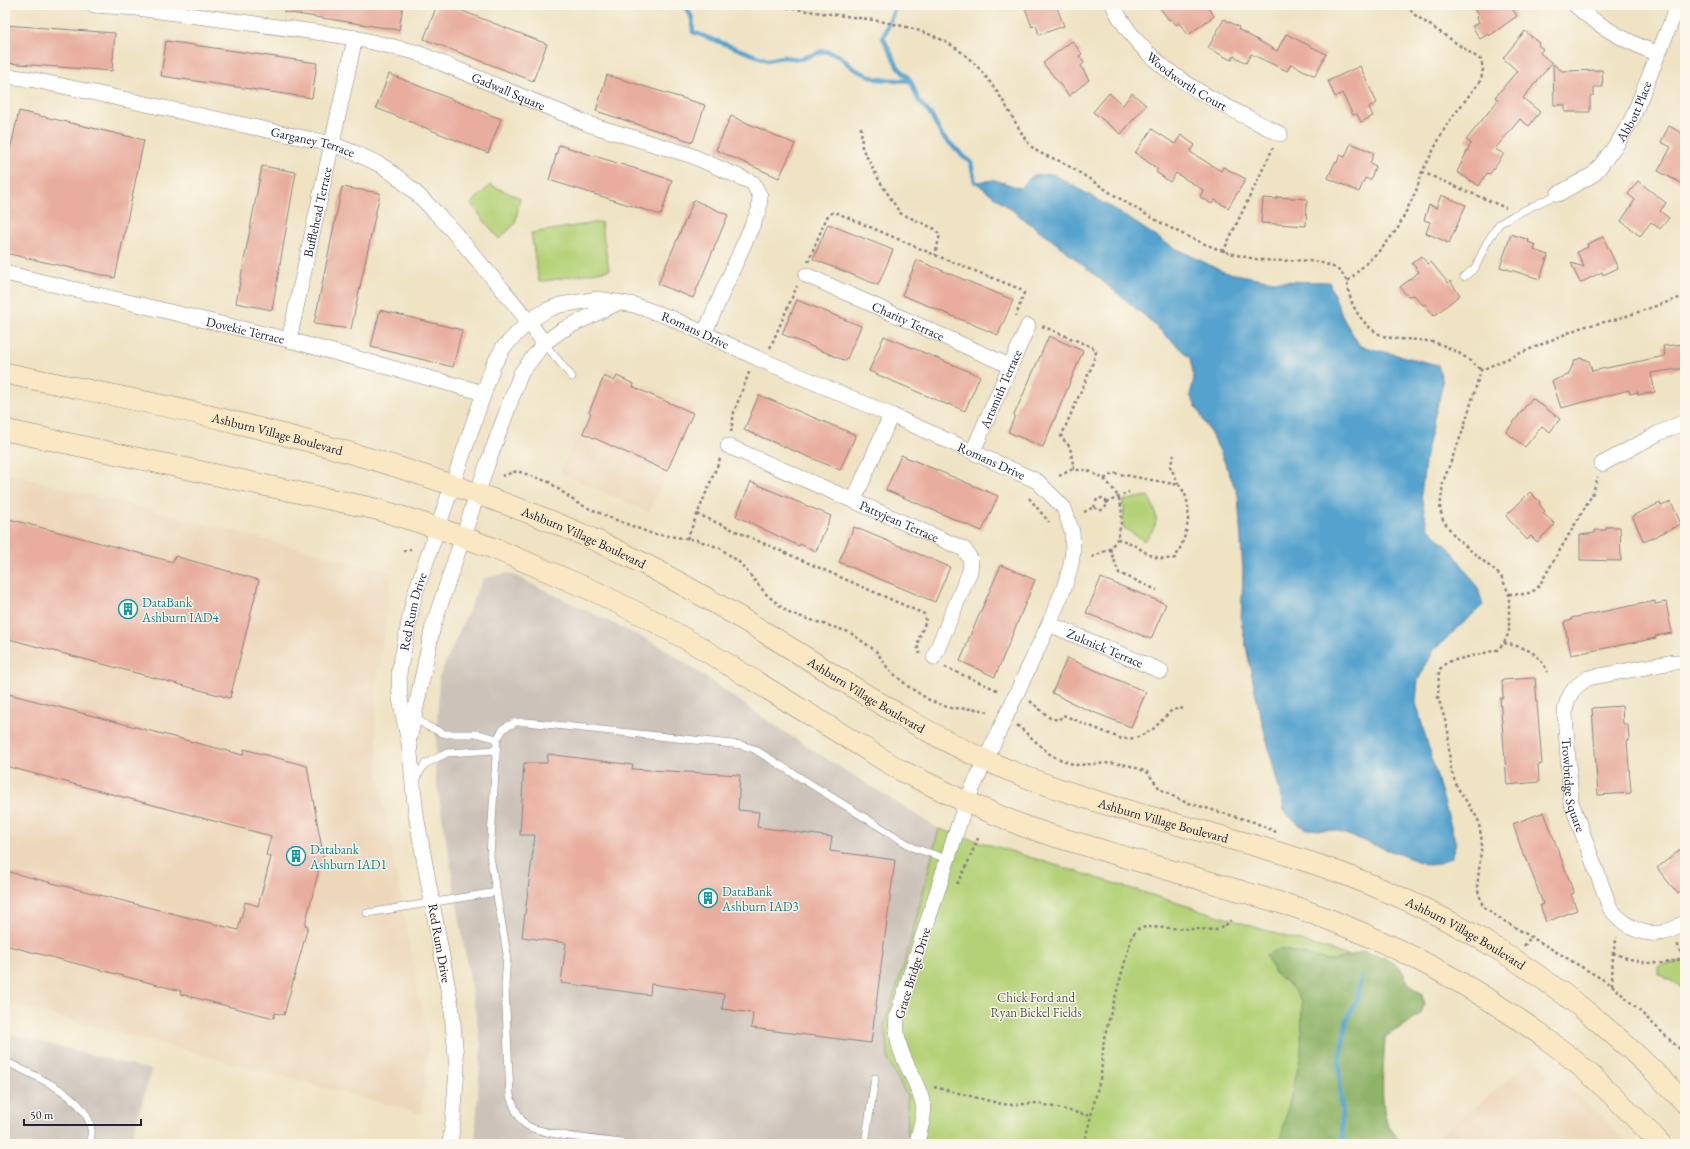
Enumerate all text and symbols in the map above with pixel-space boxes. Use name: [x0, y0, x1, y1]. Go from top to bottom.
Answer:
street label: Woodworth Court: [1143, 48, 1230, 114]
street label: Gadwall Square: [469, 68, 548, 114]
street label: Abbott Place: [1612, 78, 1655, 146]
street label: Garganey Terrace: [269, 123, 357, 161]
street label: Bufflehead Terrace: [299, 165, 336, 259]
street label: Charity Terrace: [869, 298, 947, 345]
street label: Romans Drive: [659, 307, 732, 353]
street label: Dovekie Terrace: [204, 313, 286, 348]
street label: Artsmith Terrace: [976, 347, 1026, 432]
street label: Ashburn Village Boulevard: [209, 409, 345, 459]
street label: Romans Drive: [955, 438, 1028, 484]
street label: Pattyjean Terrace: [857, 497, 941, 546]
street label: Ashburn Village Boulevard: [518, 502, 649, 573]
street label: Red Rum Drive: [396, 570, 431, 652]
place label: DataBank Ashburn IAD4: [141, 594, 219, 626]
building icon: DataBank Ashburn IAD4: [117, 598, 139, 620]
street label: Zuknick Terrace: [1064, 624, 1146, 672]
street label: Ashburn Village Boulevard: [803, 652, 928, 737]
street label: Trowbridge Square: [1558, 737, 1589, 834]
street label: Ashburn Village Boulevard: [1095, 794, 1231, 847]
place label: Databank Ashburn IAD1: [309, 841, 387, 873]
building icon: Databank Ashburn IAD1: [285, 845, 307, 867]
place label: DataBank Ashburn IAD3: [721, 883, 799, 915]
building icon: DataBank Ashburn IAD3: [697, 887, 719, 909]
street label: Ashburn Village Boulevard: [1402, 893, 1529, 974]
street label: Red Rum Drive: [424, 902, 455, 984]
street label: Grace Bridge Drive: [891, 925, 934, 1021]
park label: Chick Ford and Ryan Bickel Fields: [990, 989, 1082, 1021]
scale bar: [24, 1101, 141, 1127]
text: 50 m: [30, 1107, 54, 1123]

